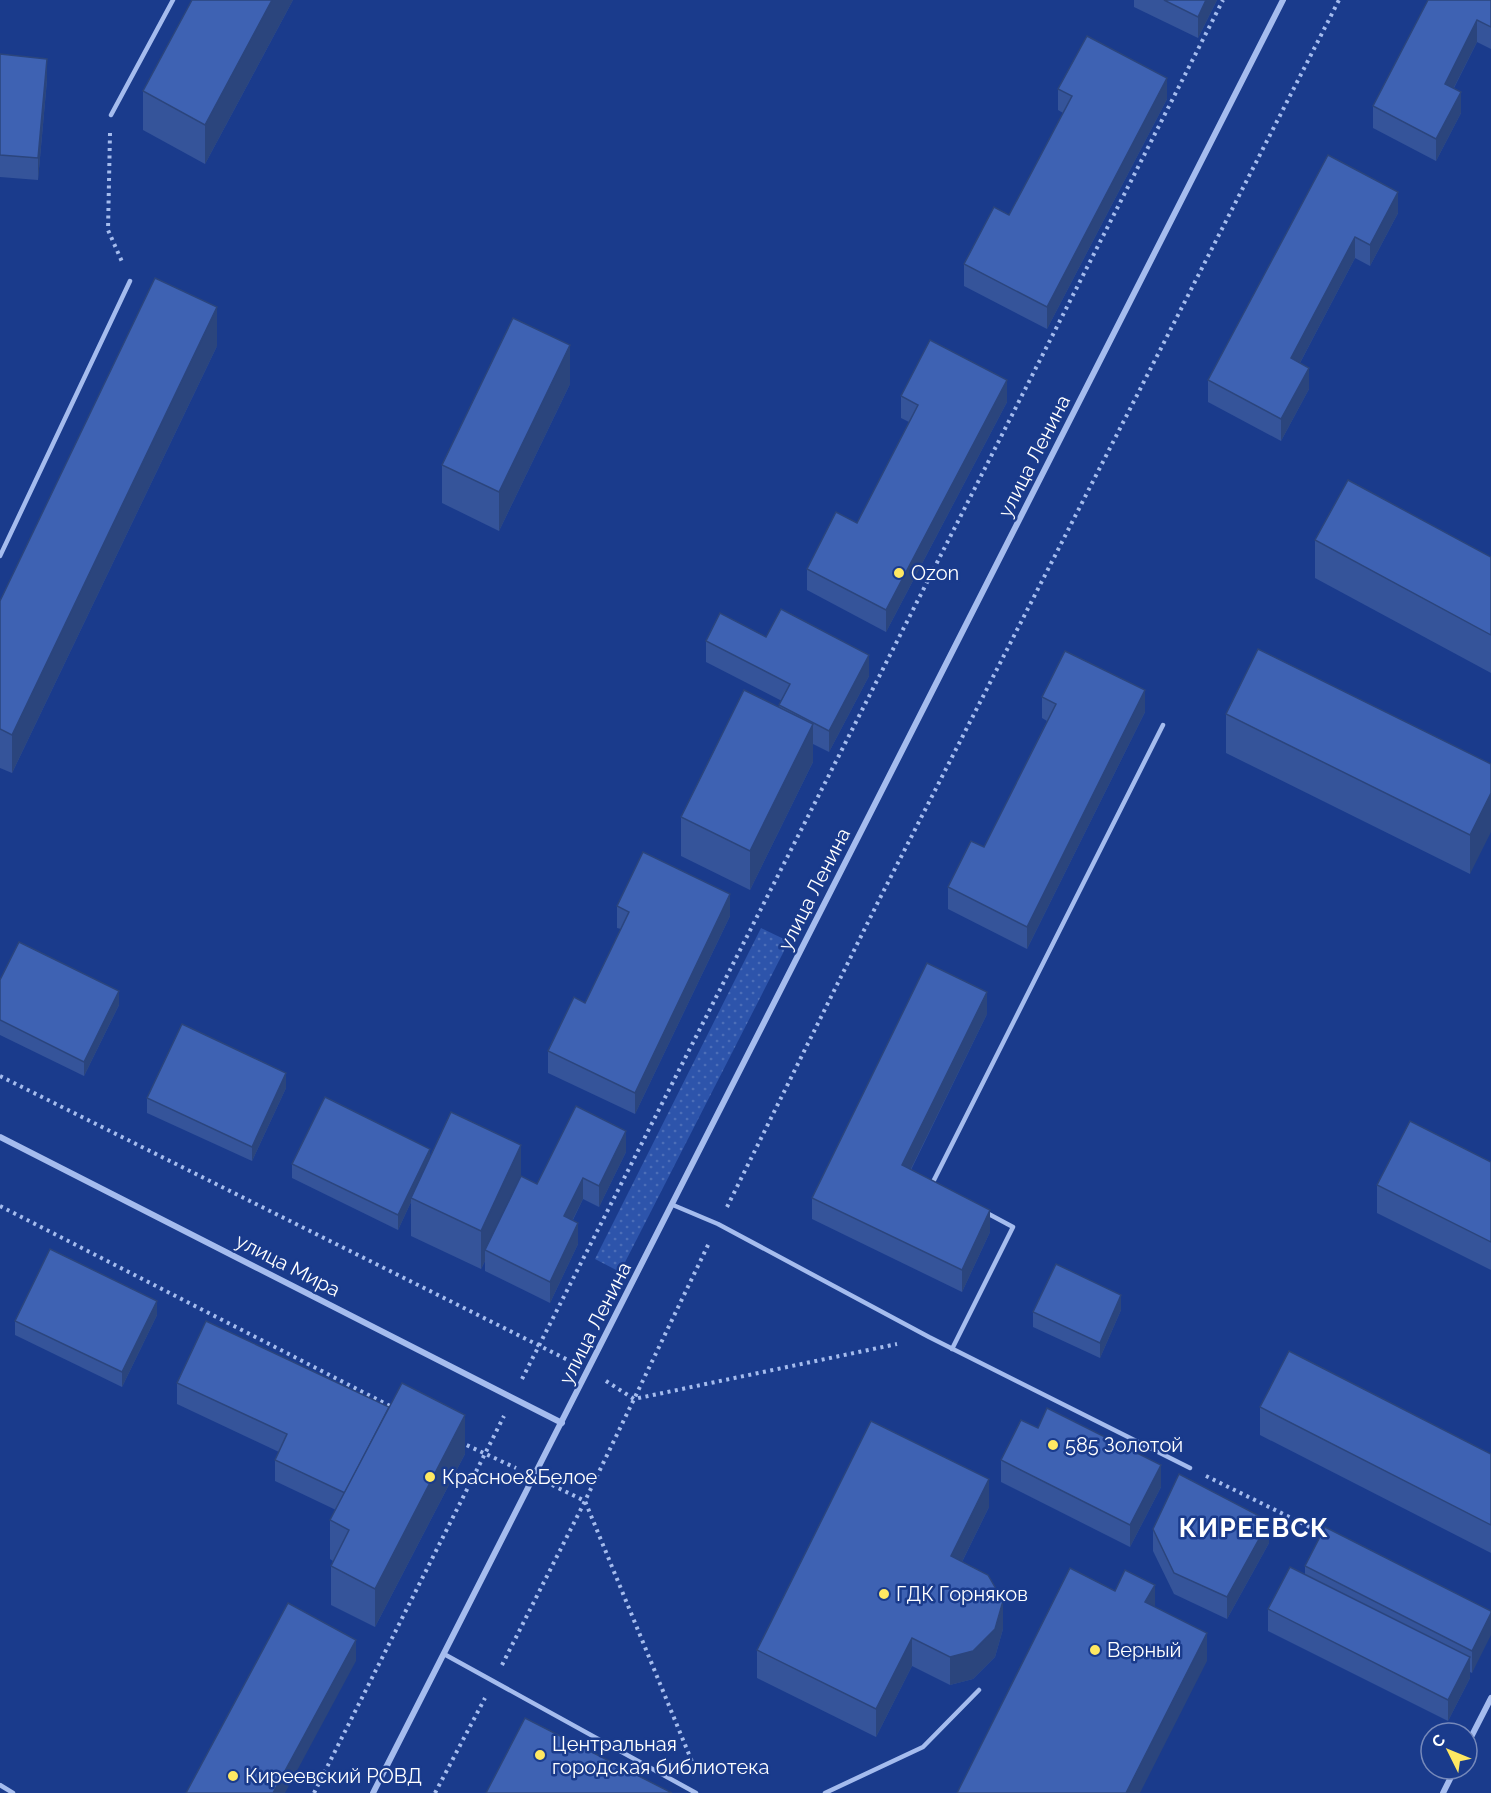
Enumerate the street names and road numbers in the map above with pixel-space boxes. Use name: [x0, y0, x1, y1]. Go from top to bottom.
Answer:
street label: улица Ленина: [993, 391, 1075, 521]
street label: улица Ленина: [773, 824, 855, 954]
street label: улица Мира: [232, 1228, 344, 1302]
street label: улица Ленина: [554, 1258, 636, 1388]

